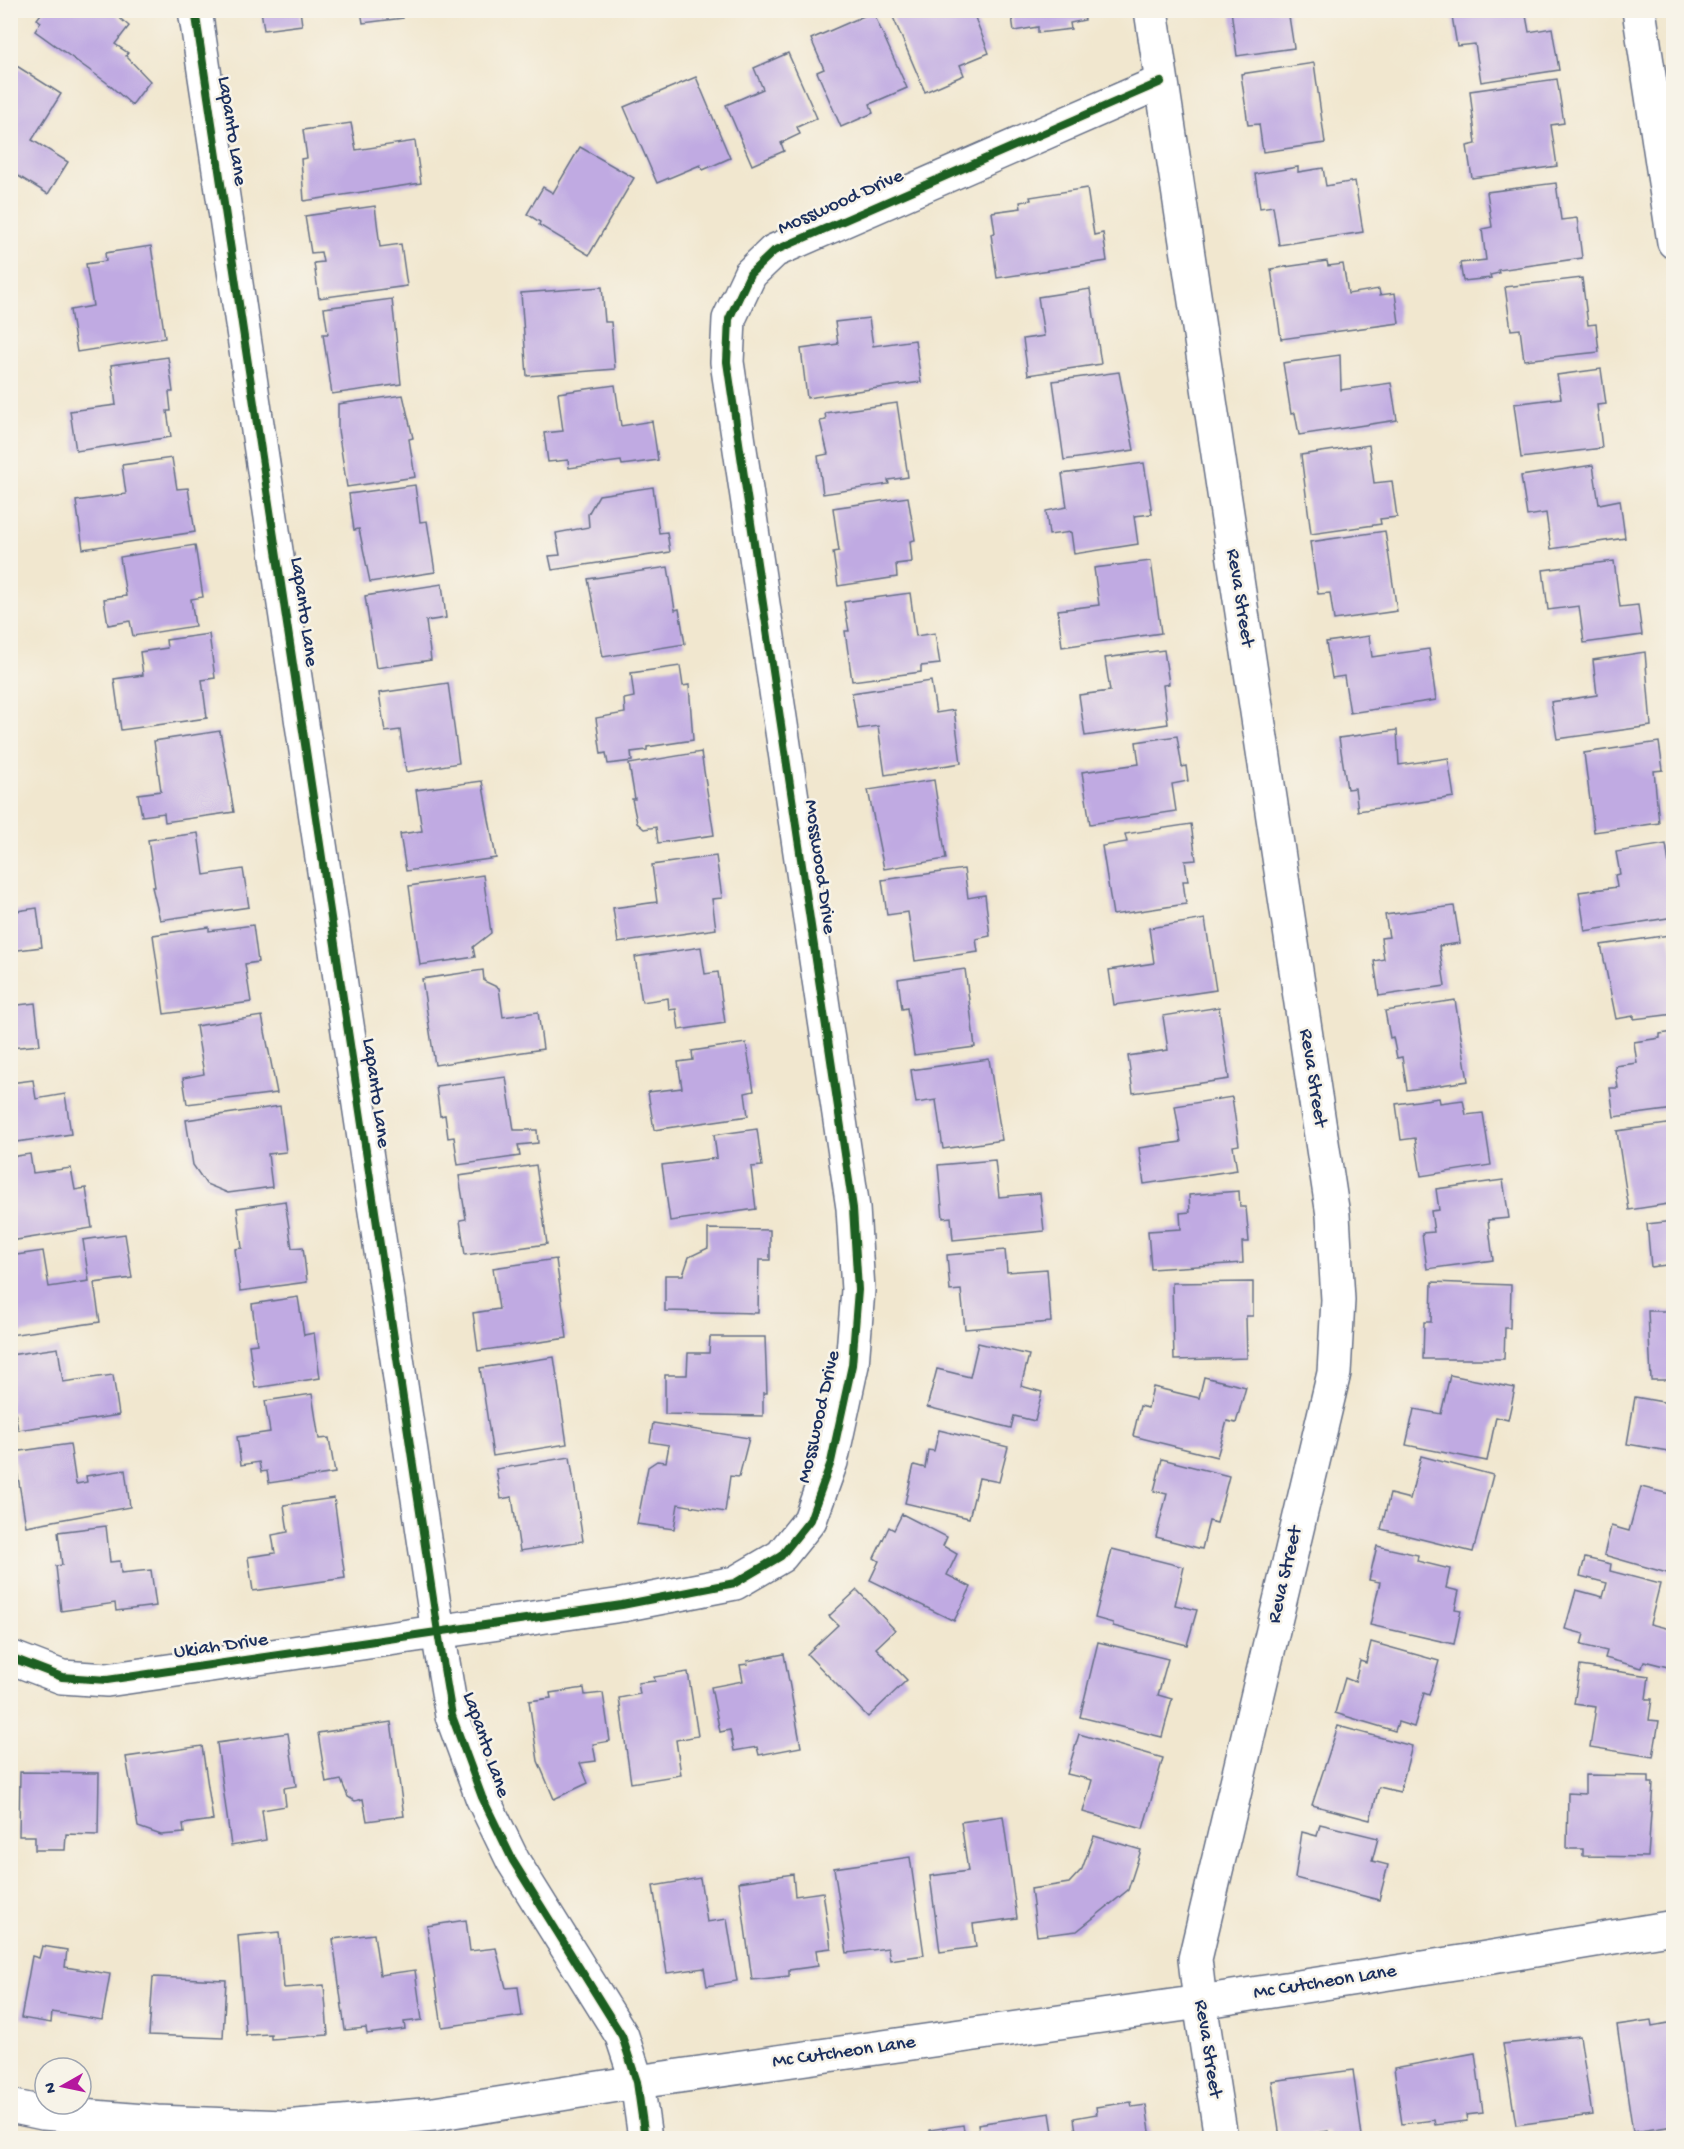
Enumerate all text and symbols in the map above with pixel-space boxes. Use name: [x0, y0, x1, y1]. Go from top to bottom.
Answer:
street label: Lapanto Lane: [211, 75, 251, 188]
street label: Mosswood Drive: [775, 165, 908, 241]
street label: Reva Street: [1220, 547, 1258, 650]
street label: Lapanto Lane: [284, 556, 322, 669]
street label: Mosswood Drive: [798, 798, 840, 936]
street label: Reva Street: [1293, 1027, 1331, 1130]
street label: Lapanto Lane: [356, 1037, 394, 1150]
street label: Mosswood Drive: [794, 1348, 847, 1486]
street label: Reva Street: [1264, 1522, 1309, 1626]
street label: Ukiah Drive: [172, 1629, 270, 1665]
street label: Lapanto Lane: [456, 1689, 514, 1802]
street label: Mc Cutcheon Lane: [1252, 1960, 1399, 2006]
street label: Reva Street: [1188, 1998, 1226, 2101]
street label: Mc Cutcheon Lane: [771, 2031, 918, 2074]
north arrow: [33, 2056, 93, 2116]
text: N: [41, 2081, 62, 2094]

